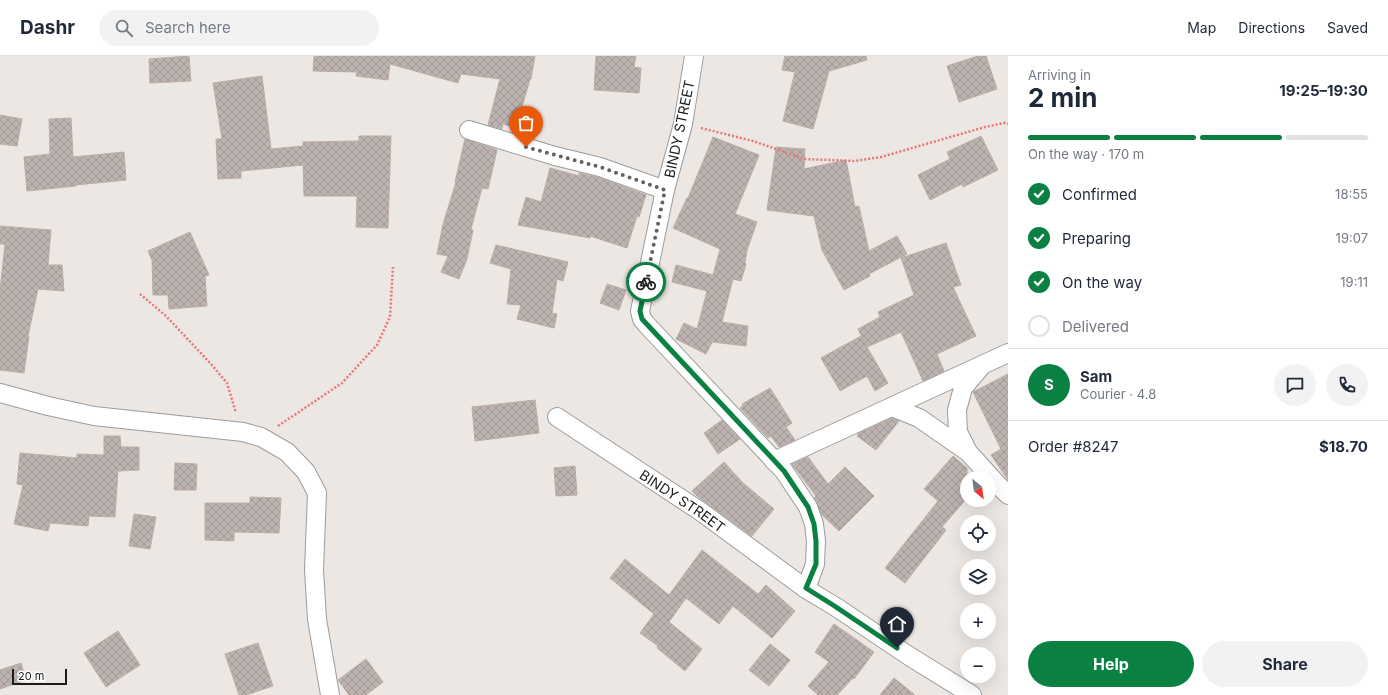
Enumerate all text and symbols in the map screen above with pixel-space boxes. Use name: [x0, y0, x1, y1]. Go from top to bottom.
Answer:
search box: [99, 10, 379, 46]
text: Dashr: [20, 16, 75, 39]
icon: search: [113, 17, 135, 39]
text: Search here: [145, 18, 231, 37]
text: Map: [1187, 19, 1216, 36]
text: Directions: [1238, 19, 1305, 36]
text: Saved: [1327, 19, 1368, 36]
text: Arriving in: [1028, 67, 1091, 83]
street label: BINDY STREET: [660, 79, 698, 179]
text: 19:25–19:30: [1279, 81, 1368, 100]
text: 2 min: [1028, 82, 1098, 113]
pin: [509, 106, 543, 147]
icon: bag: [515, 112, 537, 134]
text: On the way · 170 m: [1028, 146, 1144, 162]
icon: check: [1028, 183, 1050, 205]
text: Confirmed: [1062, 185, 1137, 204]
text: 18:55: [1335, 186, 1368, 202]
icon: check: [1028, 227, 1050, 249]
text: Preparing: [1062, 229, 1131, 248]
text: 19:07: [1336, 230, 1368, 246]
courier: [626, 262, 666, 302]
icon: bike: [635, 271, 657, 293]
icon: check: [1028, 271, 1050, 293]
text: On the way: [1062, 273, 1142, 292]
text: 19:11: [1340, 274, 1368, 290]
text: Delivered: [1062, 317, 1129, 336]
button: chat: [1274, 364, 1316, 406]
button: phone: [1326, 364, 1368, 406]
text: Sam: [1080, 367, 1112, 386]
text: S: [1044, 375, 1054, 394]
text: Courier · 4.8: [1080, 386, 1156, 402]
text: Order #8247: [1028, 437, 1119, 456]
text: $18.70: [1319, 437, 1368, 456]
street label: BINDY STREET: [637, 466, 729, 535]
north arrow: [960, 471, 996, 507]
map controls: [960, 471, 996, 683]
button: locate: [960, 515, 996, 551]
button: layers: [960, 559, 996, 595]
button: +: [960, 603, 996, 639]
pin: [880, 607, 914, 648]
icon: home: [886, 613, 908, 635]
button: Help: [1028, 641, 1194, 687]
button: Share: [1202, 641, 1368, 687]
button: −: [960, 647, 996, 683]
scale bar: [12, 667, 67, 686]
text: 20 m: [18, 669, 44, 683]

